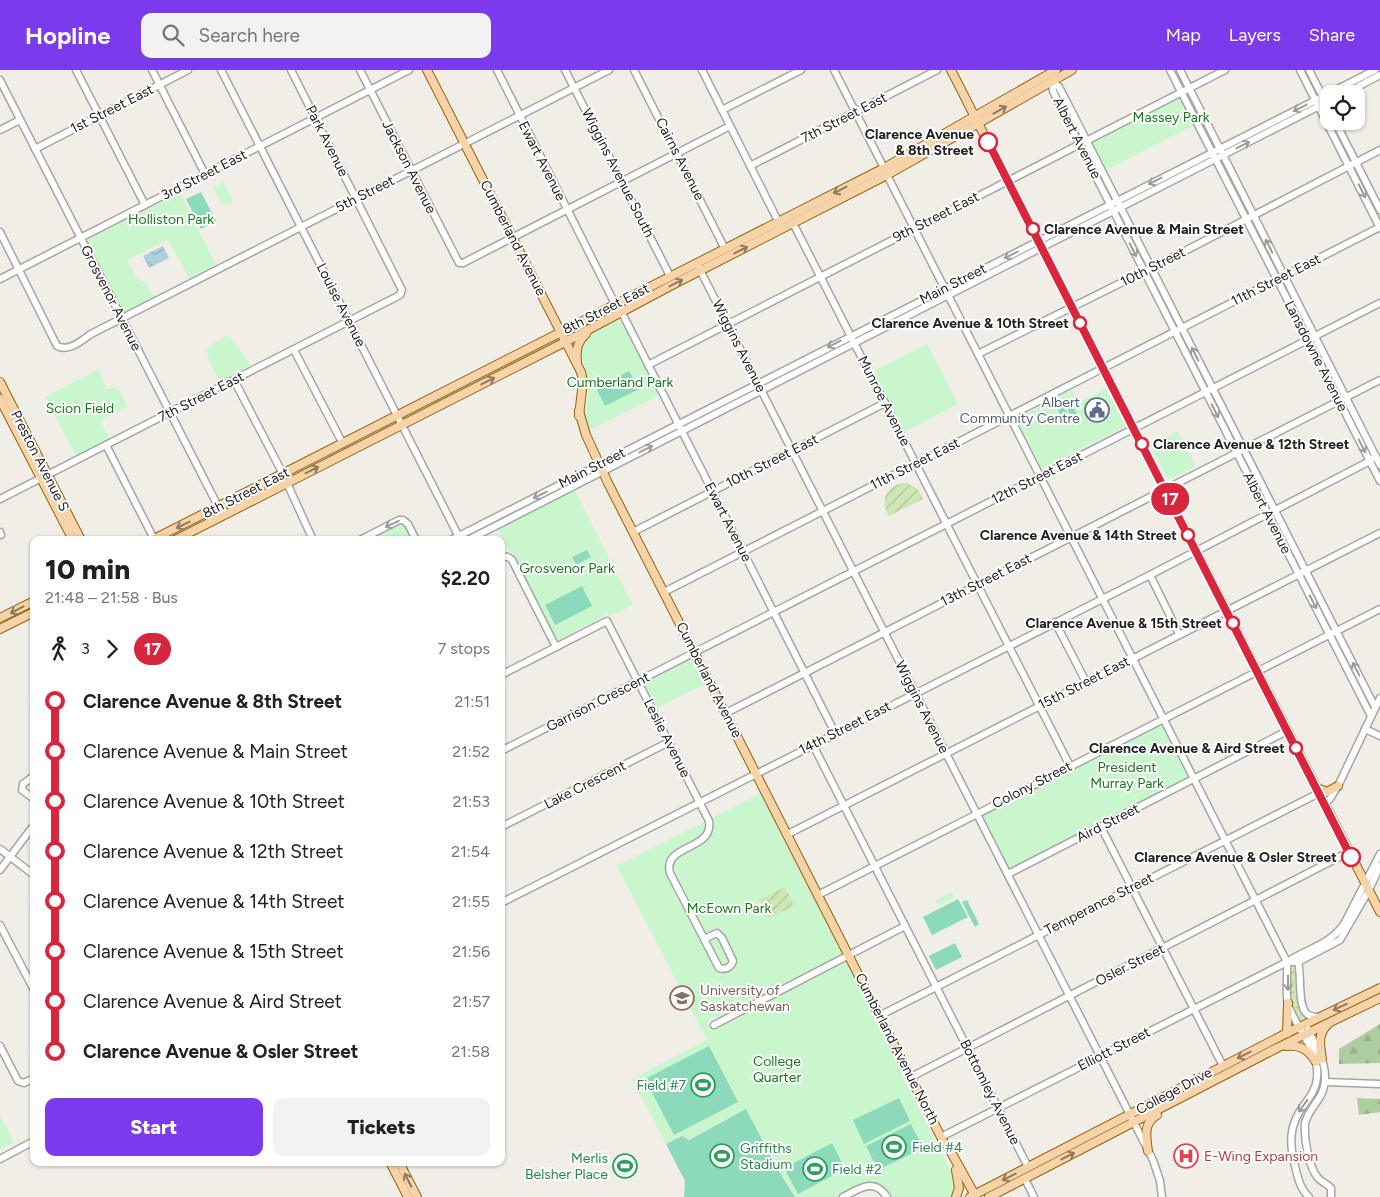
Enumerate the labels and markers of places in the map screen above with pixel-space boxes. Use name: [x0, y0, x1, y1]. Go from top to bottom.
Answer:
place label: Clarence Avenue & 8th Street: [865, 126, 974, 159]
marker: Clarence Avenue & 8th Street: [978, 132, 998, 152]
place label: Clarence Avenue & Main Street: [1044, 221, 1244, 238]
marker: Clarence Avenue & Main Street: [1026, 222, 1040, 236]
place label: Clarence Avenue & 10th Street: [872, 315, 1069, 332]
marker: Clarence Avenue & 10th Street: [1073, 316, 1087, 330]
place label: Albert Community Centre: [960, 394, 1080, 427]
public building icon: Albert Community Centre: [1084, 397, 1110, 423]
place label: Clarence Avenue & 12th Street: [1153, 436, 1350, 453]
marker: Clarence Avenue & 12th Street: [1135, 437, 1149, 451]
place label: Clarence Avenue & 14th Street: [980, 527, 1177, 544]
marker: Clarence Avenue & 14th Street: [1181, 528, 1195, 542]
place label: Clarence Avenue & 15th Street: [1026, 615, 1222, 632]
marker: Clarence Avenue & 15th Street: [1226, 616, 1240, 630]
place label: Clarence Avenue & Aird Street: [1089, 740, 1285, 757]
marker: Clarence Avenue & Aird Street: [1289, 741, 1303, 755]
marker: Clarence Avenue & Osler Street: [1341, 847, 1361, 867]
place label: Clarence Avenue & Osler Street: [1134, 849, 1337, 866]
place label: University of Saskatchewan: [700, 982, 790, 1015]
school or university icon: University of Saskatchewan: [669, 985, 695, 1011]
sports icon: Field #7: [690, 1072, 716, 1098]
place label: Field #7: [636, 1077, 686, 1094]
sports icon: Field #4: [881, 1134, 907, 1160]
place label: Field #4: [912, 1139, 963, 1156]
place label: Griffiths Stadium: [740, 1140, 792, 1173]
sports icon: Griffiths Stadium: [709, 1143, 735, 1169]
hospital icon: E-Wing Expansion: [1173, 1143, 1199, 1169]
place label: E-Wing Expansion: [1204, 1148, 1318, 1165]
place label: Merlis Belsher Place: [525, 1150, 608, 1183]
sports icon: Merlis Belsher Place: [612, 1153, 638, 1179]
sports icon: Field #2: [802, 1156, 828, 1182]
place label: Field #2: [832, 1161, 882, 1178]

